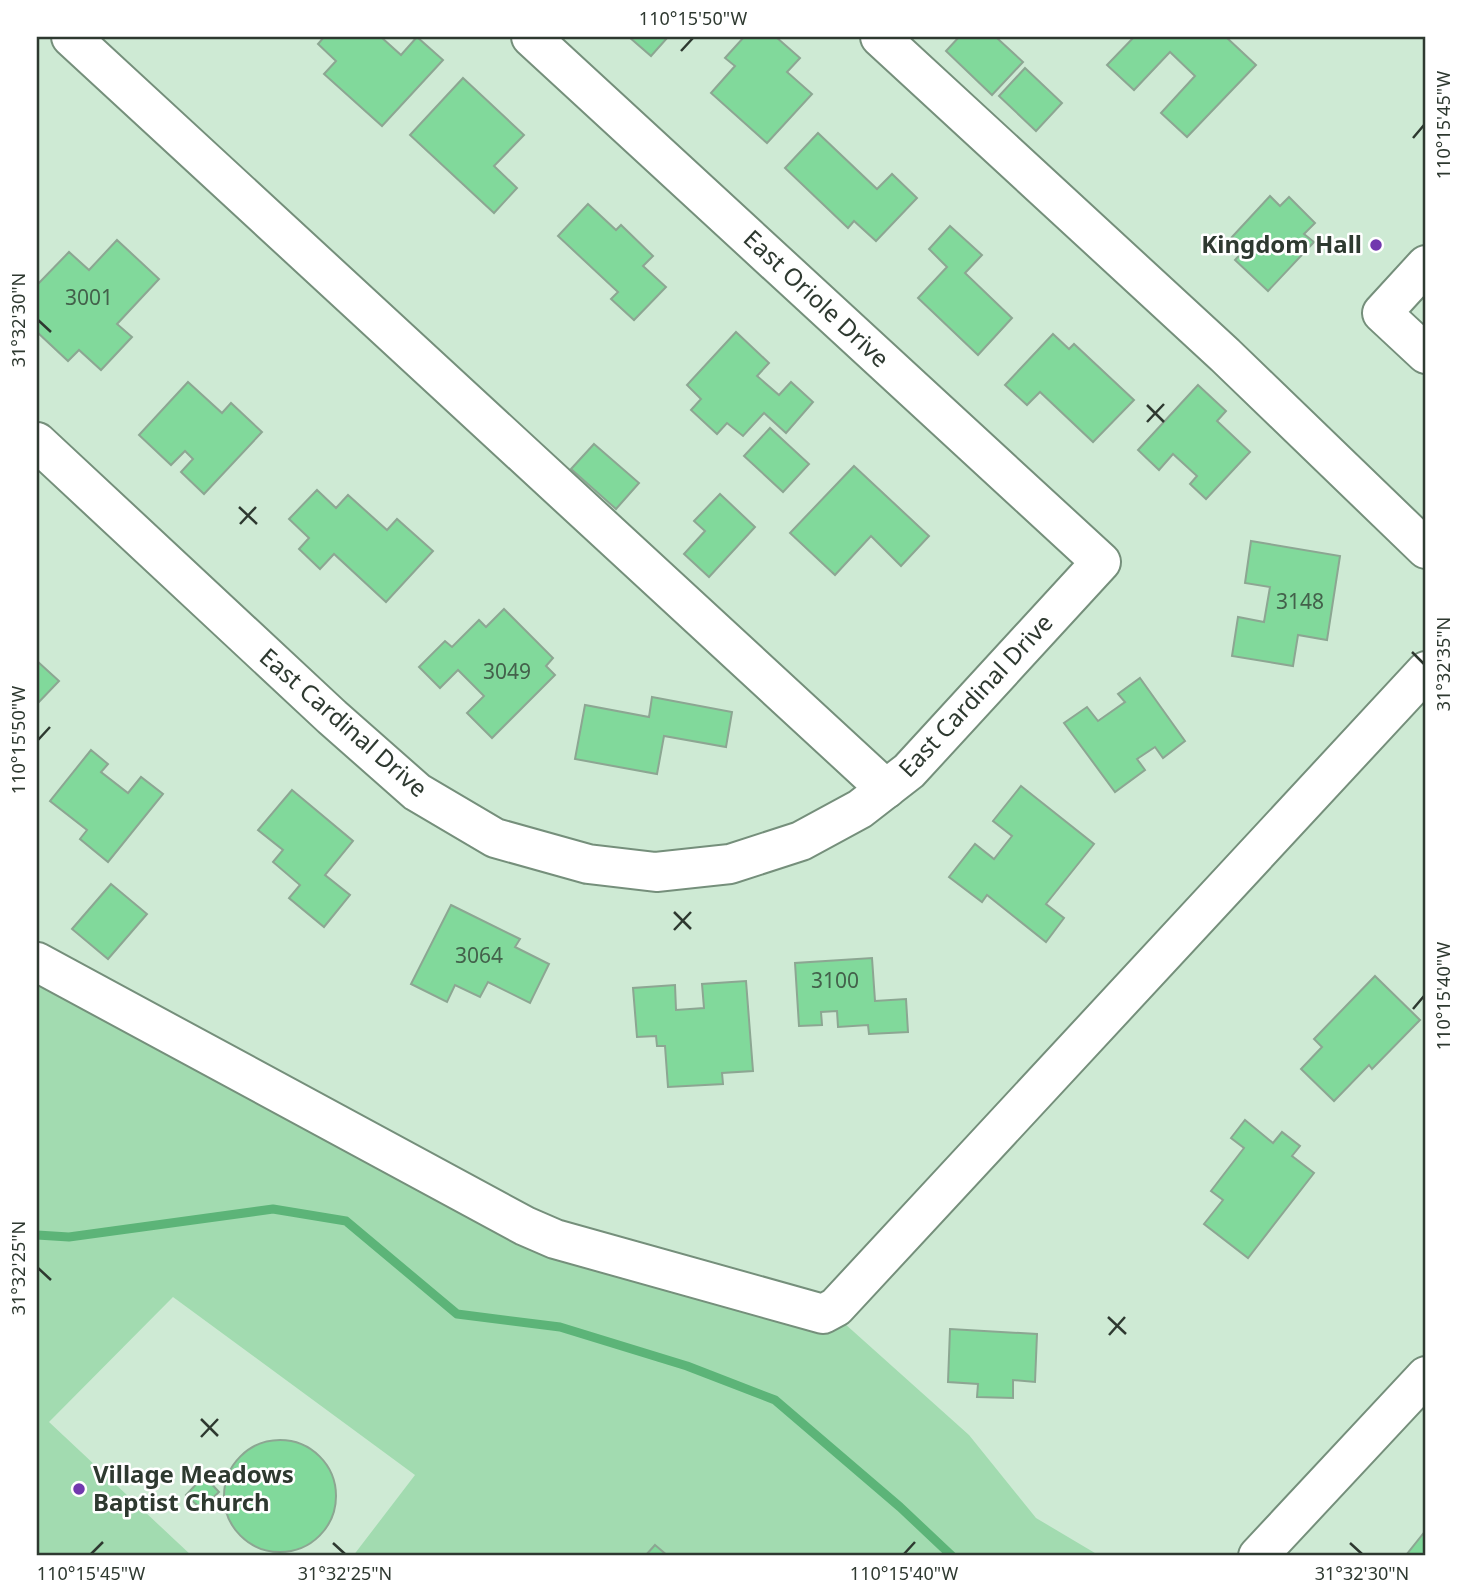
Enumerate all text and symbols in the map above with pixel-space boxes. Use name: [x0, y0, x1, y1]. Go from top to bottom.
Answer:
text: 110°15'50"W: [639, 6, 747, 30]
text: 110°15'45"W: [1431, 71, 1455, 179]
street label: East Oriole Drive: [737, 222, 897, 374]
place label: Kingdom Hall: [1201, 227, 1362, 260]
marker: Kingdom Hall: [1368, 237, 1384, 253]
text: 31°32'30"N: [6, 273, 30, 367]
house number: 3001: [65, 283, 113, 311]
house number: 3148: [1276, 587, 1324, 615]
street label: East Cardinal Drive: [890, 606, 1059, 784]
text: 31°32'35"N: [1431, 617, 1455, 711]
street label: East Cardinal Drive: [253, 640, 435, 804]
house number: 3049: [483, 657, 531, 685]
text: 110°15'50"W: [6, 686, 30, 794]
house number: 3064: [455, 941, 503, 969]
text: 110°15'40"W: [1431, 942, 1455, 1050]
house number: 3100: [811, 966, 859, 994]
text: 31°32'25"N: [6, 1221, 30, 1315]
place label: Village Meadows Baptist Church: [93, 1457, 294, 1518]
marker: Village Meadows Baptist Church: [71, 1481, 87, 1497]
text: 110°15'45"W: [37, 1561, 145, 1585]
text: 31°32'25"N: [298, 1561, 392, 1585]
text: 110°15'40"W: [850, 1561, 958, 1585]
text: 31°32'30"N: [1315, 1561, 1409, 1585]

